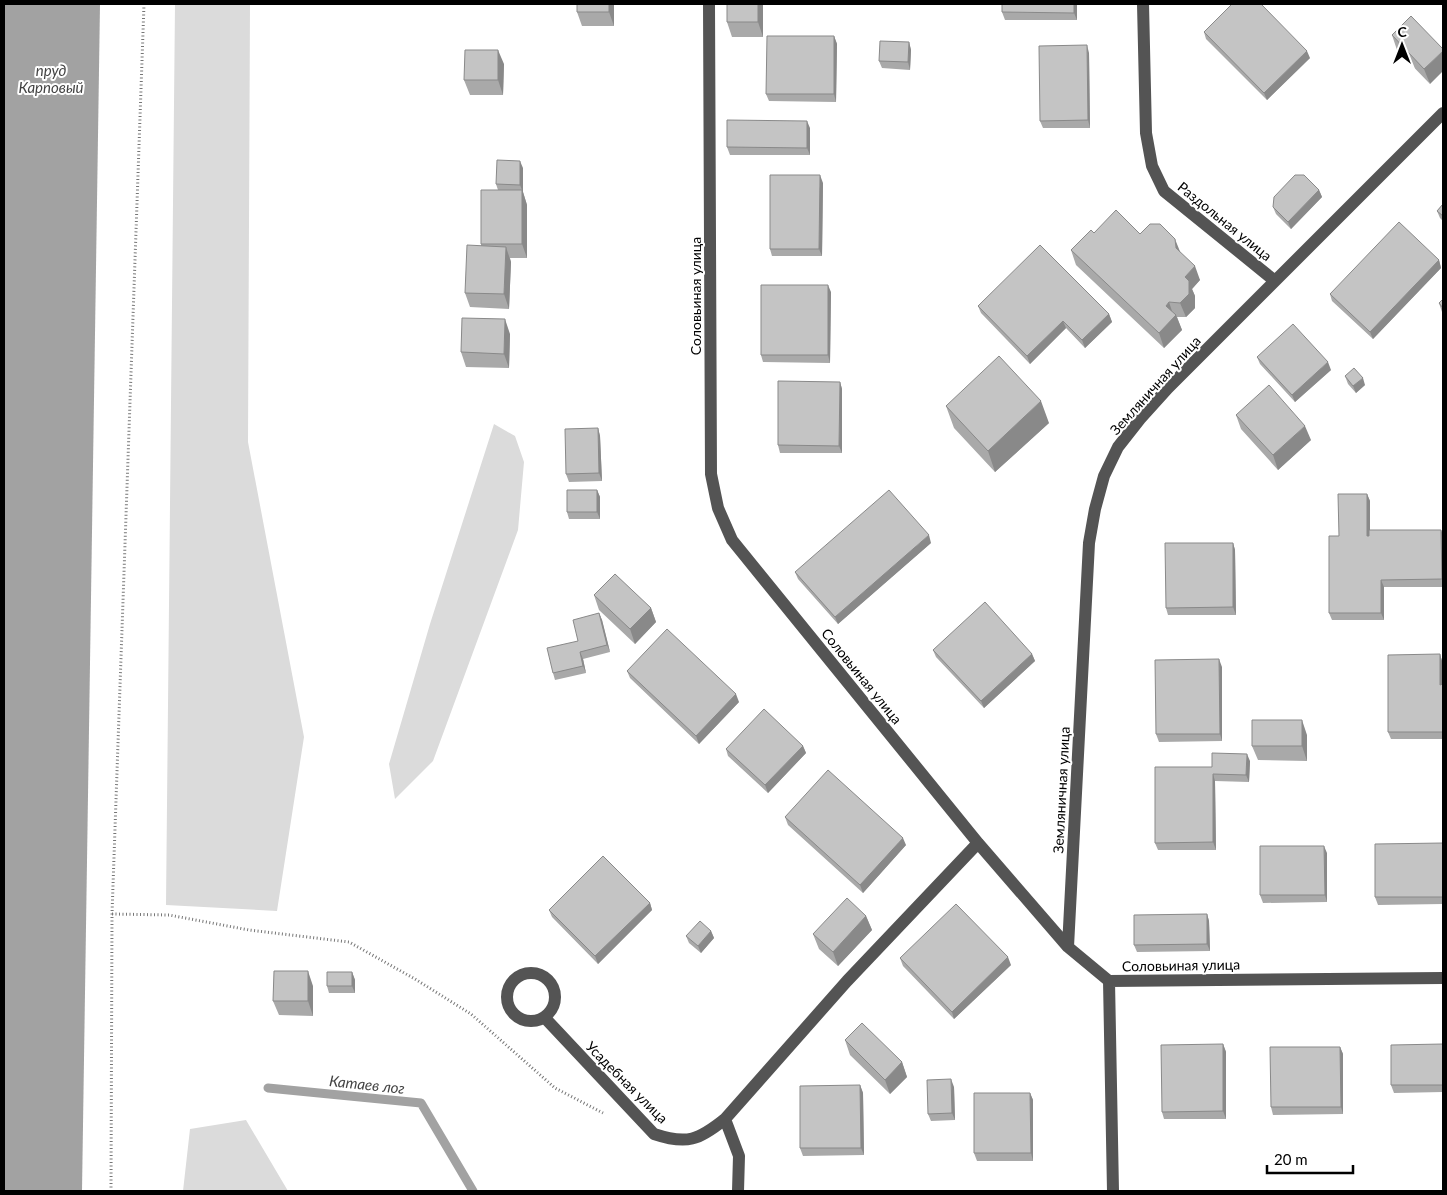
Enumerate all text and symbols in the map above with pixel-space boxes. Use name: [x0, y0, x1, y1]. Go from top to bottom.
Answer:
north arrow: [1377, 20, 1427, 70]
text: С: [1397, 23, 1407, 40]
water label: пруд Карповый: [18, 61, 84, 96]
street label: Раздольная улица: [1175, 178, 1275, 264]
street label: Соловьиная улица: [687, 237, 704, 355]
street label: Земляничная улица: [1106, 332, 1204, 438]
street label: Соловьиная улица: [818, 625, 906, 727]
street label: Земляничная улица: [1049, 726, 1073, 854]
street label: Соловьиная улица: [1122, 955, 1240, 975]
street label: Усадебная улица: [583, 1038, 672, 1127]
water label: Катаев лог: [328, 1071, 406, 1097]
scale bar: [1267, 1142, 1353, 1174]
text: 20 m: [1274, 1150, 1308, 1168]

